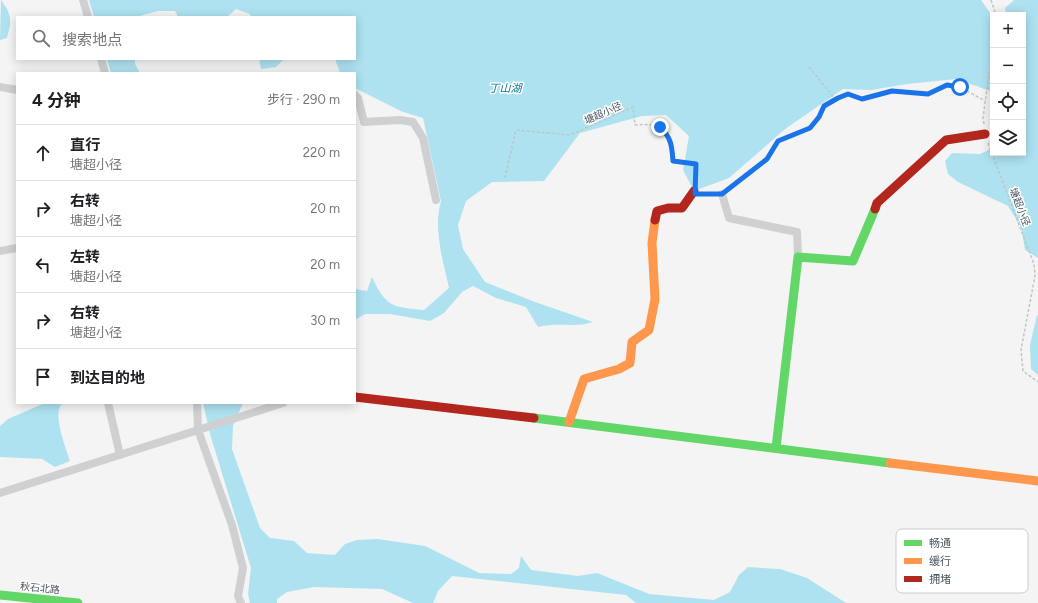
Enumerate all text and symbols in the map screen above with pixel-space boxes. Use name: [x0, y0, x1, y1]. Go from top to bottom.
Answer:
map controls: [990, 12, 1026, 156]
button: +: [990, 12, 1026, 48]
search box: [16, 16, 356, 60]
icon: search: [30, 27, 52, 49]
text: 搜索地点: [62, 31, 122, 49]
button: −: [990, 48, 1026, 84]
route start: [951, 78, 969, 96]
water label: 丁山湖: [489, 82, 523, 95]
button: locate: [990, 84, 1026, 120]
text: 4 分钟: [32, 90, 81, 110]
text: 步行 · 290 m: [267, 92, 340, 107]
street label: 塘超小径: [582, 99, 624, 127]
route end: [651, 118, 669, 136]
button: layers: [990, 120, 1026, 156]
text: 直行: [70, 136, 100, 154]
icon: ahead: [32, 142, 54, 164]
text: 220 m: [303, 145, 340, 160]
text: 塘超小径: [70, 157, 122, 172]
street label: 塘超小径: [1007, 186, 1033, 228]
text: 右转: [70, 192, 100, 210]
icon: right: [32, 198, 54, 220]
text: 20 m: [310, 201, 340, 216]
text: 塘超小径: [70, 213, 122, 228]
text: 左转: [70, 248, 100, 266]
icon: left: [32, 254, 54, 276]
text: 20 m: [310, 257, 340, 272]
text: 塘超小径: [70, 269, 122, 284]
text: 右转: [70, 304, 100, 322]
icon: right: [32, 310, 54, 332]
text: 30 m: [310, 313, 340, 328]
text: 塘超小径: [70, 325, 122, 340]
icon: arrive: [32, 366, 54, 388]
text: 到达目的地: [70, 369, 145, 387]
legend: [896, 529, 1028, 593]
text: 畅通: [929, 537, 951, 550]
text: 缓行: [929, 555, 951, 568]
text: 拥堵: [929, 573, 951, 586]
street label: 秋石北路: [19, 579, 61, 597]

